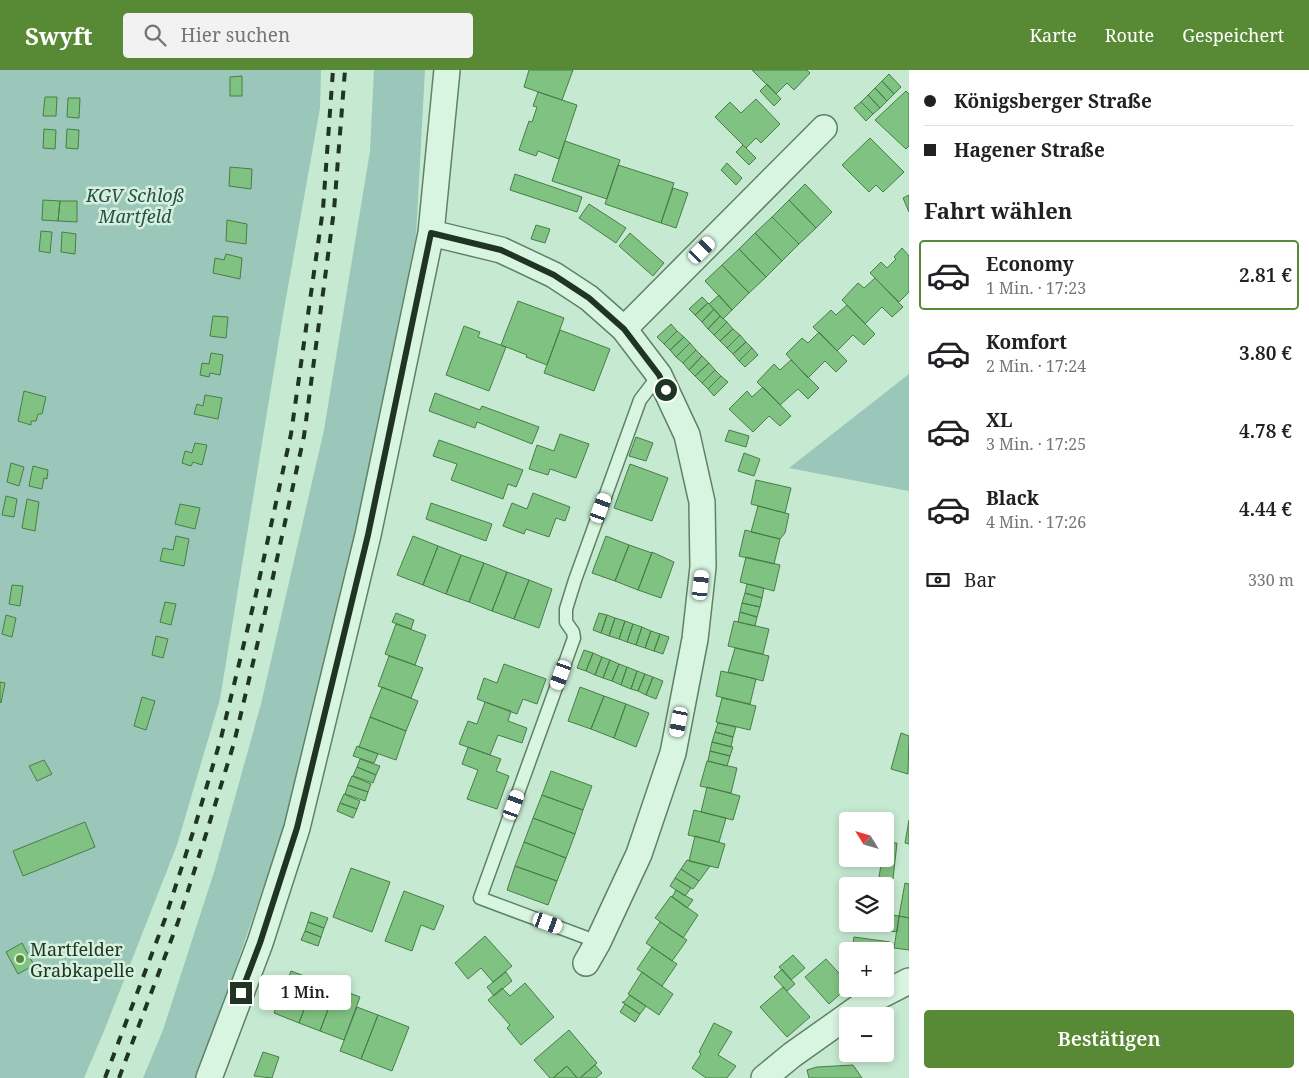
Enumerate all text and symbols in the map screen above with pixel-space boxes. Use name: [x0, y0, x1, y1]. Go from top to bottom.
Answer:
search box: [123, 13, 473, 58]
text: Swyft: [25, 19, 93, 52]
icon: search: [141, 21, 169, 49]
text: Hier suchen: [181, 22, 290, 48]
text: Karte: [1029, 23, 1077, 47]
text: Route: [1105, 23, 1154, 47]
text: Gespeichert: [1182, 23, 1284, 47]
text: Königsberger Straße: [954, 88, 1152, 114]
text: Hagener Straße: [954, 137, 1105, 163]
park label: KGV Schloß Martfeld: [85, 183, 184, 228]
text: Fahrt wählen: [924, 195, 1073, 225]
car: [686, 234, 717, 266]
text: Economy: [986, 251, 1074, 277]
icon: car: [926, 253, 971, 298]
text: 2.81 €: [1239, 262, 1292, 288]
text: 1 Min. · 17:23: [986, 277, 1086, 299]
text: Komfort: [986, 329, 1067, 355]
icon: car: [926, 331, 971, 376]
text: 3.80 €: [1239, 340, 1292, 366]
text: 2 Min. · 17:24: [986, 355, 1086, 377]
route start: [655, 379, 677, 401]
text: XL: [986, 407, 1012, 433]
icon: car: [926, 409, 971, 454]
text: 4.78 €: [1239, 418, 1292, 444]
text: 3 Min. · 17:25: [986, 433, 1086, 455]
text: Black: [986, 485, 1039, 511]
icon: car: [926, 487, 971, 532]
car: [588, 491, 613, 525]
text: 4.44 €: [1239, 496, 1292, 522]
text: 4 Min. · 17:26: [986, 511, 1086, 533]
icon: cash: [924, 566, 952, 594]
text: Bar: [964, 567, 996, 593]
car: [691, 569, 710, 601]
text: 330 m: [1248, 569, 1294, 591]
car: [548, 658, 573, 692]
car: [668, 706, 689, 738]
car: [501, 788, 526, 822]
north arrow: [839, 812, 894, 868]
map controls: [839, 812, 894, 1062]
button: layers: [839, 877, 894, 932]
car: [531, 911, 564, 935]
place label: Martfelder Grabkapelle: [30, 937, 134, 982]
button: +: [839, 942, 894, 997]
marker: Martfelder Grabkapelle: [14, 953, 26, 965]
callout: 1 Min.: [258, 976, 351, 1010]
text: 1 Min.: [281, 981, 329, 1003]
route end: [230, 982, 252, 1004]
button: −: [839, 1007, 894, 1062]
button: Bestätigen: [924, 1010, 1294, 1068]

